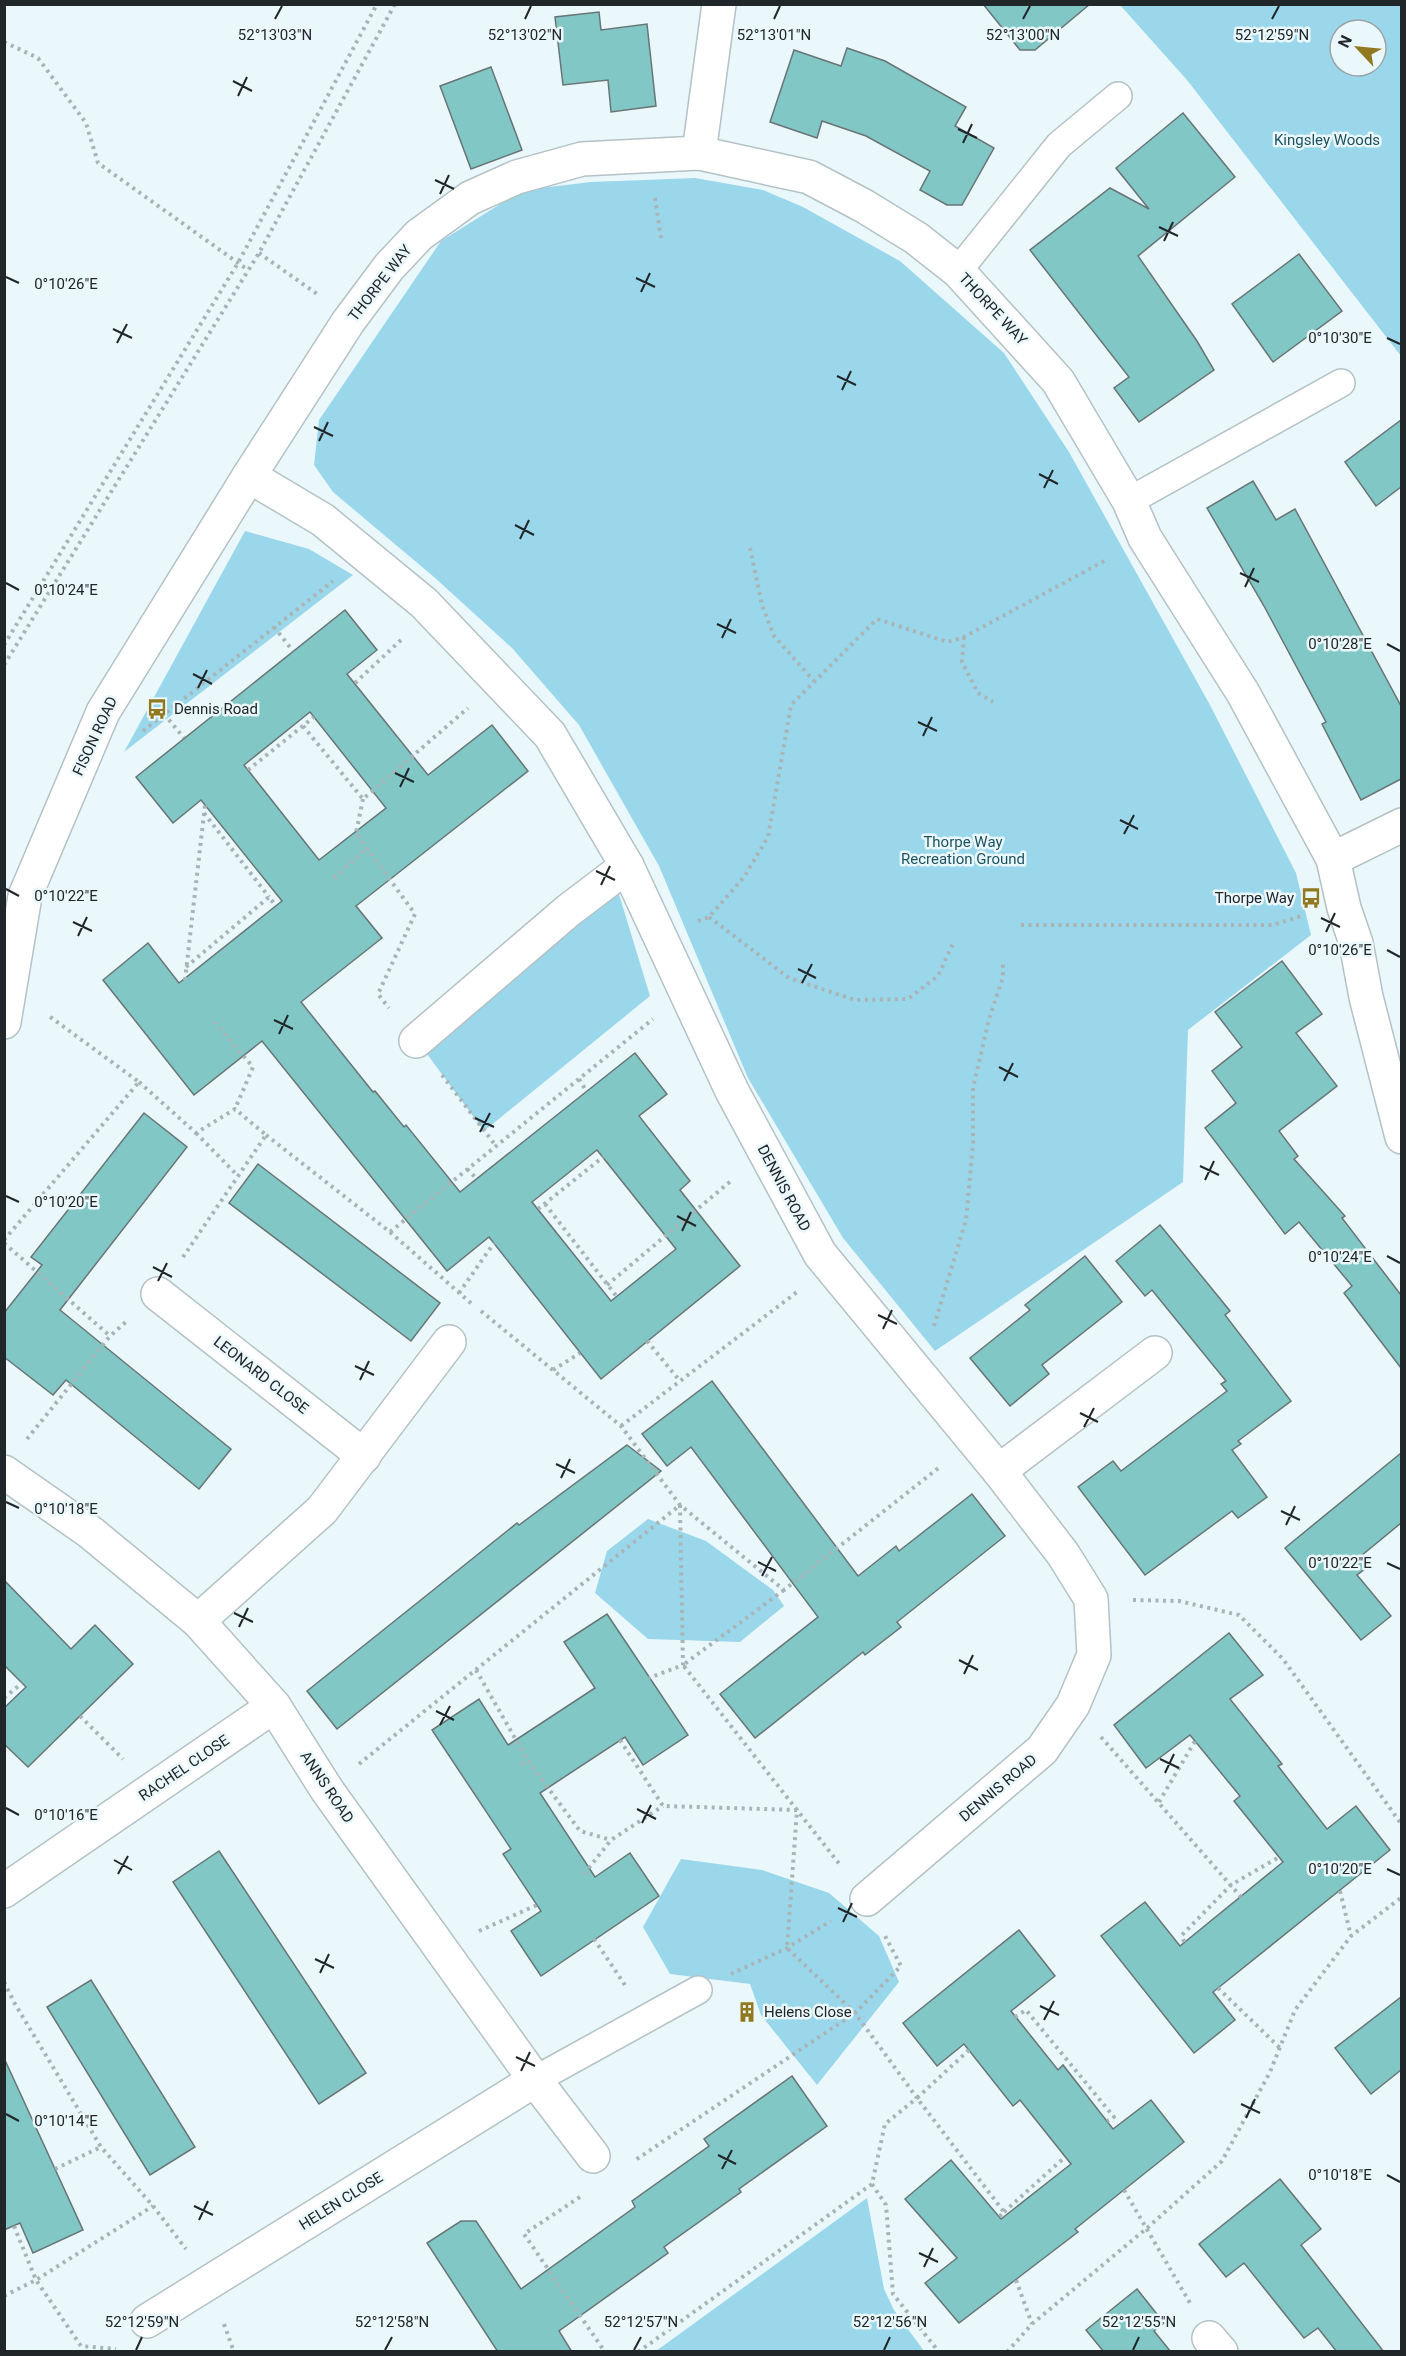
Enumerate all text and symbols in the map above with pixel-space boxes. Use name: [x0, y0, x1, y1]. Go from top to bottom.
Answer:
north arrow: [1328, 18, 1388, 78]
text: 52°13'03"N: [238, 26, 312, 44]
text: 52°13'02"N: [488, 26, 562, 44]
text: 52°13'01"N: [737, 26, 811, 44]
text: 52°13'00"N: [986, 26, 1060, 44]
text: 52°12'59"N: [1235, 26, 1309, 44]
text: N: [1334, 32, 1356, 51]
park label: Kingsley Woods: [1274, 131, 1380, 149]
street label: THORPE WAY: [345, 241, 415, 325]
street label: THORPE WAY: [955, 269, 1031, 349]
text: 0°10'26"E: [34, 275, 98, 293]
text: 0°10'30"E: [1308, 329, 1372, 347]
text: 0°10'24"E: [34, 581, 98, 599]
text: 0°10'28"E: [1308, 635, 1372, 653]
street label: FISON ROAD: [69, 694, 121, 778]
bus stop icon: Dennis Road: [145, 697, 169, 721]
place label: Dennis Road: [174, 700, 258, 718]
park label: Thorpe Way Recreation Ground: [901, 833, 1025, 868]
bus stop icon: Thorpe Way: [1299, 886, 1323, 910]
text: 0°10'22"E: [34, 887, 98, 905]
place label: Thorpe Way: [1215, 889, 1294, 907]
text: 0°10'26"E: [1308, 941, 1372, 959]
street label: DENNIS ROAD: [754, 1142, 814, 1234]
text: 0°10'20"E: [34, 1193, 98, 1211]
text: 0°10'24"E: [1308, 1248, 1372, 1266]
street label: LEONARD CLOSE: [210, 1332, 312, 1418]
text: 0°10'18"E: [34, 1500, 98, 1518]
text: 0°10'22"E: [1308, 1554, 1372, 1572]
street label: RACHEL CLOSE: [136, 1731, 233, 1805]
street label: ANNS ROAD: [296, 1748, 358, 1826]
street label: DENNIS ROAD: [956, 1750, 1040, 1826]
text: 0°10'16"E: [34, 1806, 98, 1824]
text: 0°10'20"E: [1308, 1860, 1372, 1878]
building icon: Helens Close: [735, 2000, 759, 2024]
place label: Helens Close: [764, 2003, 852, 2021]
text: 0°10'14"E: [34, 2112, 98, 2130]
text: 0°10'18"E: [1308, 2166, 1372, 2184]
street label: HELEN CLOSE: [296, 2168, 387, 2234]
text: 52°12'59"N: [105, 2313, 179, 2331]
text: 52°12'58"N: [355, 2313, 429, 2331]
text: 52°12'57"N: [604, 2313, 678, 2331]
text: 52°12'56"N: [853, 2313, 927, 2331]
text: 52°12'55"N: [1102, 2313, 1176, 2331]

